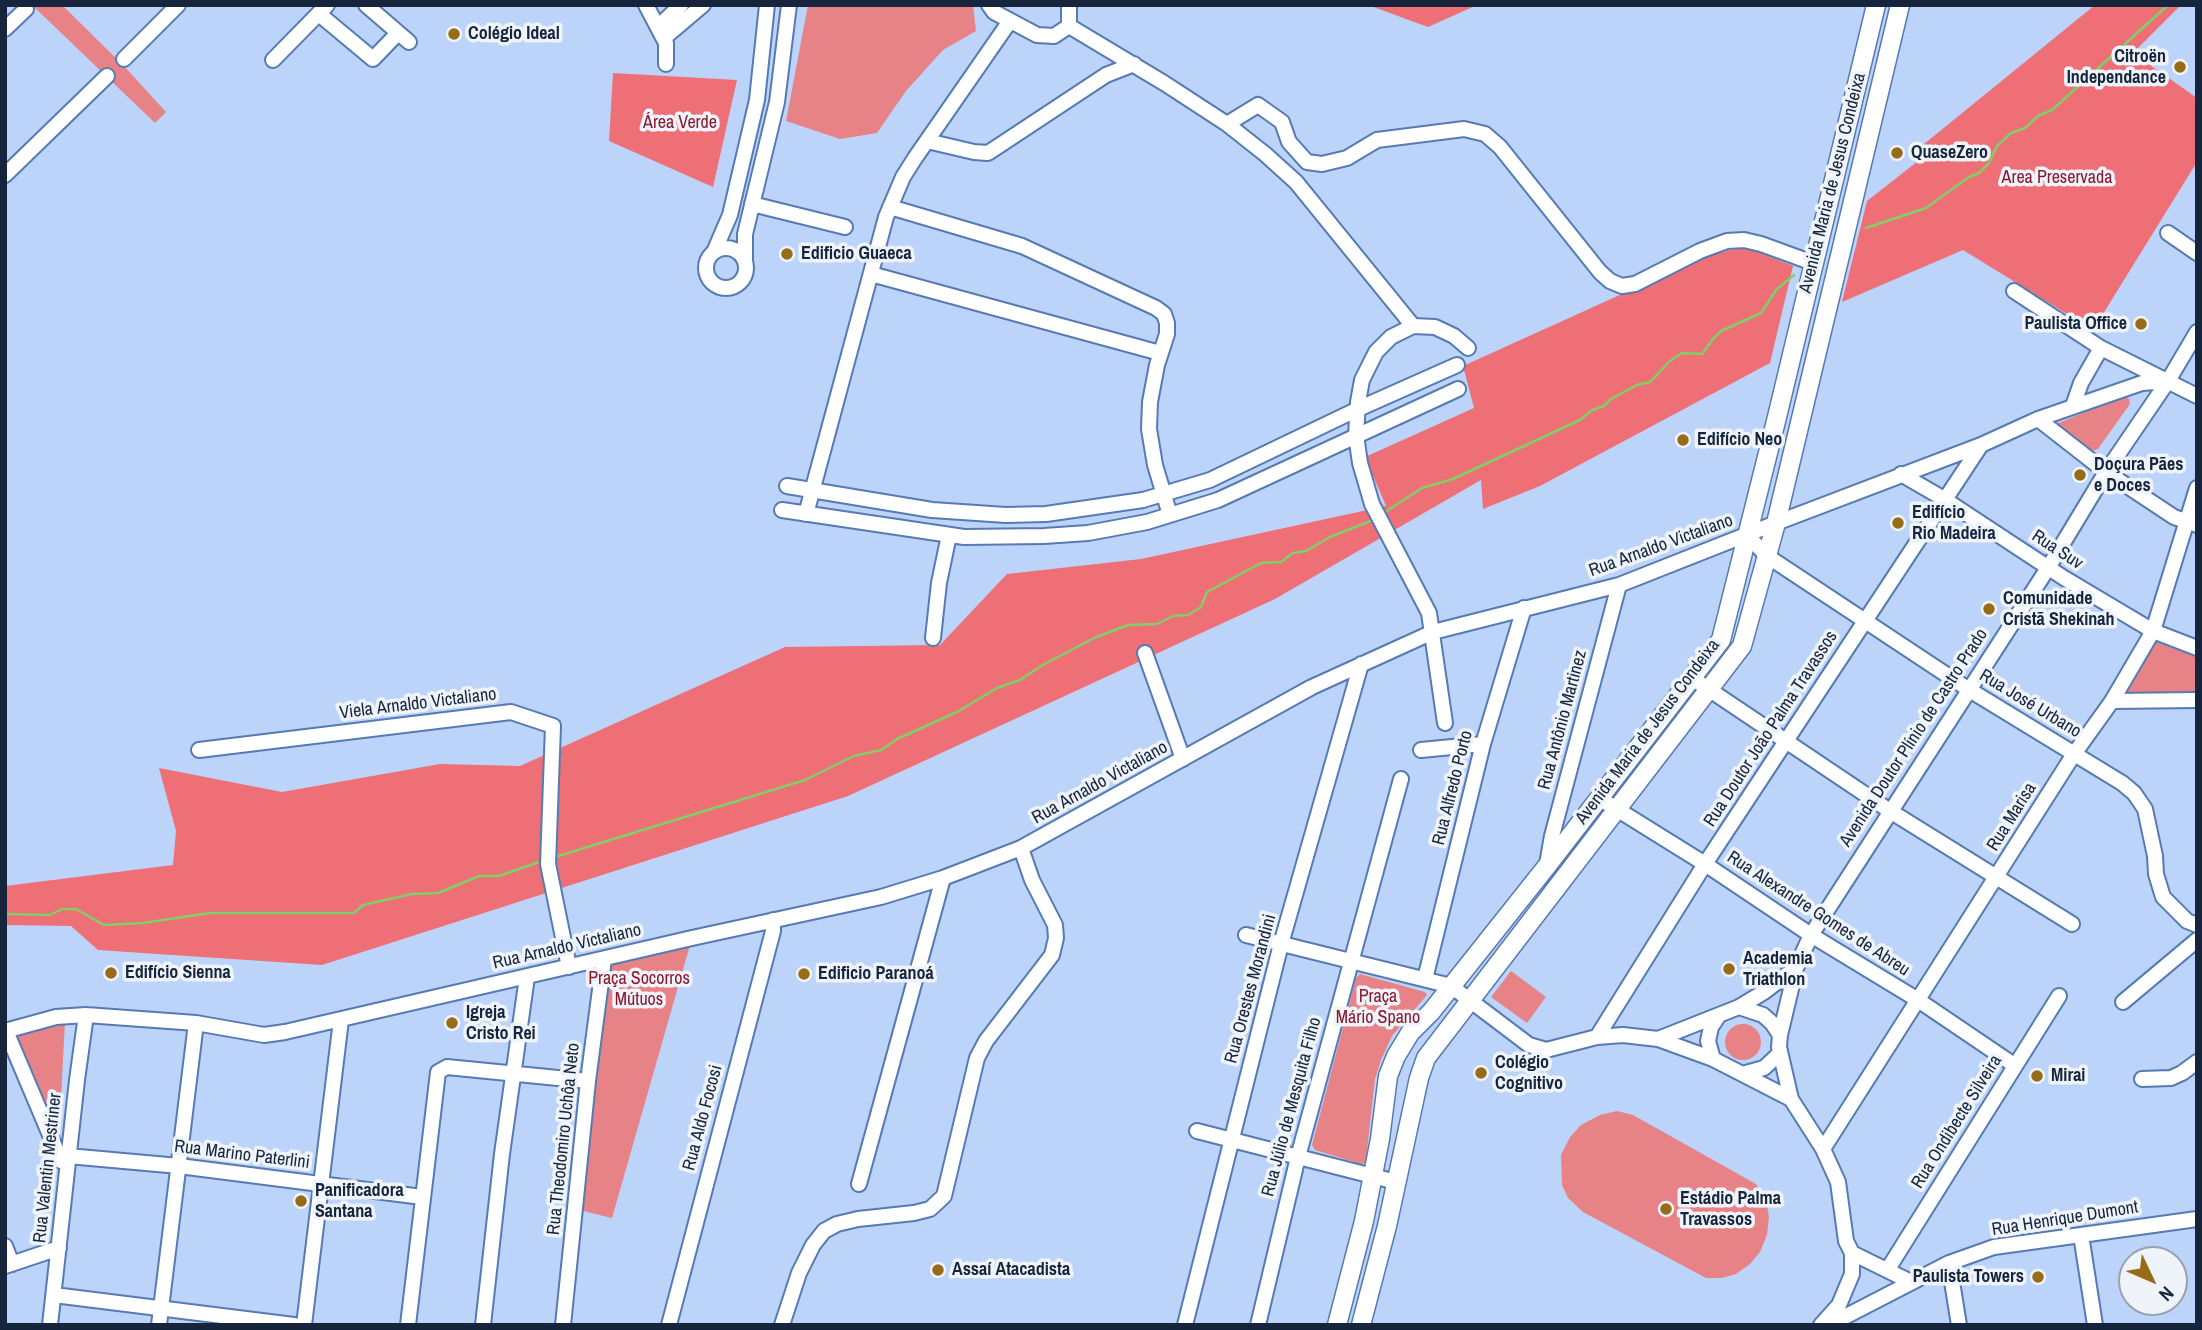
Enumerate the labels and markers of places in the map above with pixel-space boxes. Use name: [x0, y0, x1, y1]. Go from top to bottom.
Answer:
place label: Colégio Ideal: [468, 23, 560, 45]
marker: Colégio Ideal: [446, 26, 462, 42]
place label: Citroën Independance: [2067, 46, 2166, 88]
marker: Citroën Independance: [2172, 59, 2188, 75]
place label: QuaseZero: [1911, 142, 1988, 164]
marker: QuaseZero: [1889, 145, 1905, 161]
place label: Edificio Guaeca: [801, 243, 912, 265]
marker: Edificio Guaeca: [779, 246, 795, 262]
place label: Paulista Office: [2024, 313, 2127, 335]
marker: Paulista Office: [2133, 316, 2149, 332]
place label: Edifício Neo: [1697, 429, 1782, 451]
marker: Edifício Neo: [1675, 432, 1691, 448]
place label: Doçura Pães e Doces: [2094, 454, 2183, 496]
marker: Doçura Pães e Doces: [2072, 467, 2088, 483]
place label: Edifício Rio Madeira: [1912, 502, 1996, 544]
marker: Edifício Rio Madeira: [1890, 515, 1906, 531]
place label: Comunidade Cristã Shekinah: [2003, 588, 2115, 630]
marker: Comunidade Cristã Shekinah: [1981, 601, 1997, 617]
place label: Academia Triathlon: [1743, 948, 1813, 990]
marker: Academia Triathlon: [1721, 961, 1737, 977]
place label: Edifício Sienna: [125, 962, 231, 984]
place label: Edificio Paranoá: [818, 963, 934, 985]
marker: Edifício Sienna: [103, 965, 119, 981]
marker: Edificio Paranoá: [796, 966, 812, 982]
place label: Igreja Cristo Rei: [466, 1002, 536, 1044]
marker: Igreja Cristo Rei: [444, 1015, 460, 1031]
place label: Colégio Cognitivo: [1495, 1052, 1563, 1094]
marker: Colégio Cognitivo: [1473, 1065, 1489, 1081]
place label: Mirai: [2051, 1065, 2085, 1087]
marker: Mirai: [2029, 1068, 2045, 1084]
place label: Panificadora Santana: [315, 1180, 404, 1222]
place label: Estádio Palma Travassos: [1680, 1188, 1781, 1230]
marker: Panificadora Santana: [293, 1193, 309, 1209]
marker: Estádio Palma Travassos: [1658, 1201, 1674, 1217]
place label: Assaí Atacadista: [952, 1259, 1070, 1281]
marker: Assaí Atacadista: [930, 1262, 946, 1278]
place label: Paulista Towers: [1913, 1266, 2024, 1288]
marker: Paulista Towers: [2030, 1269, 2046, 1285]

